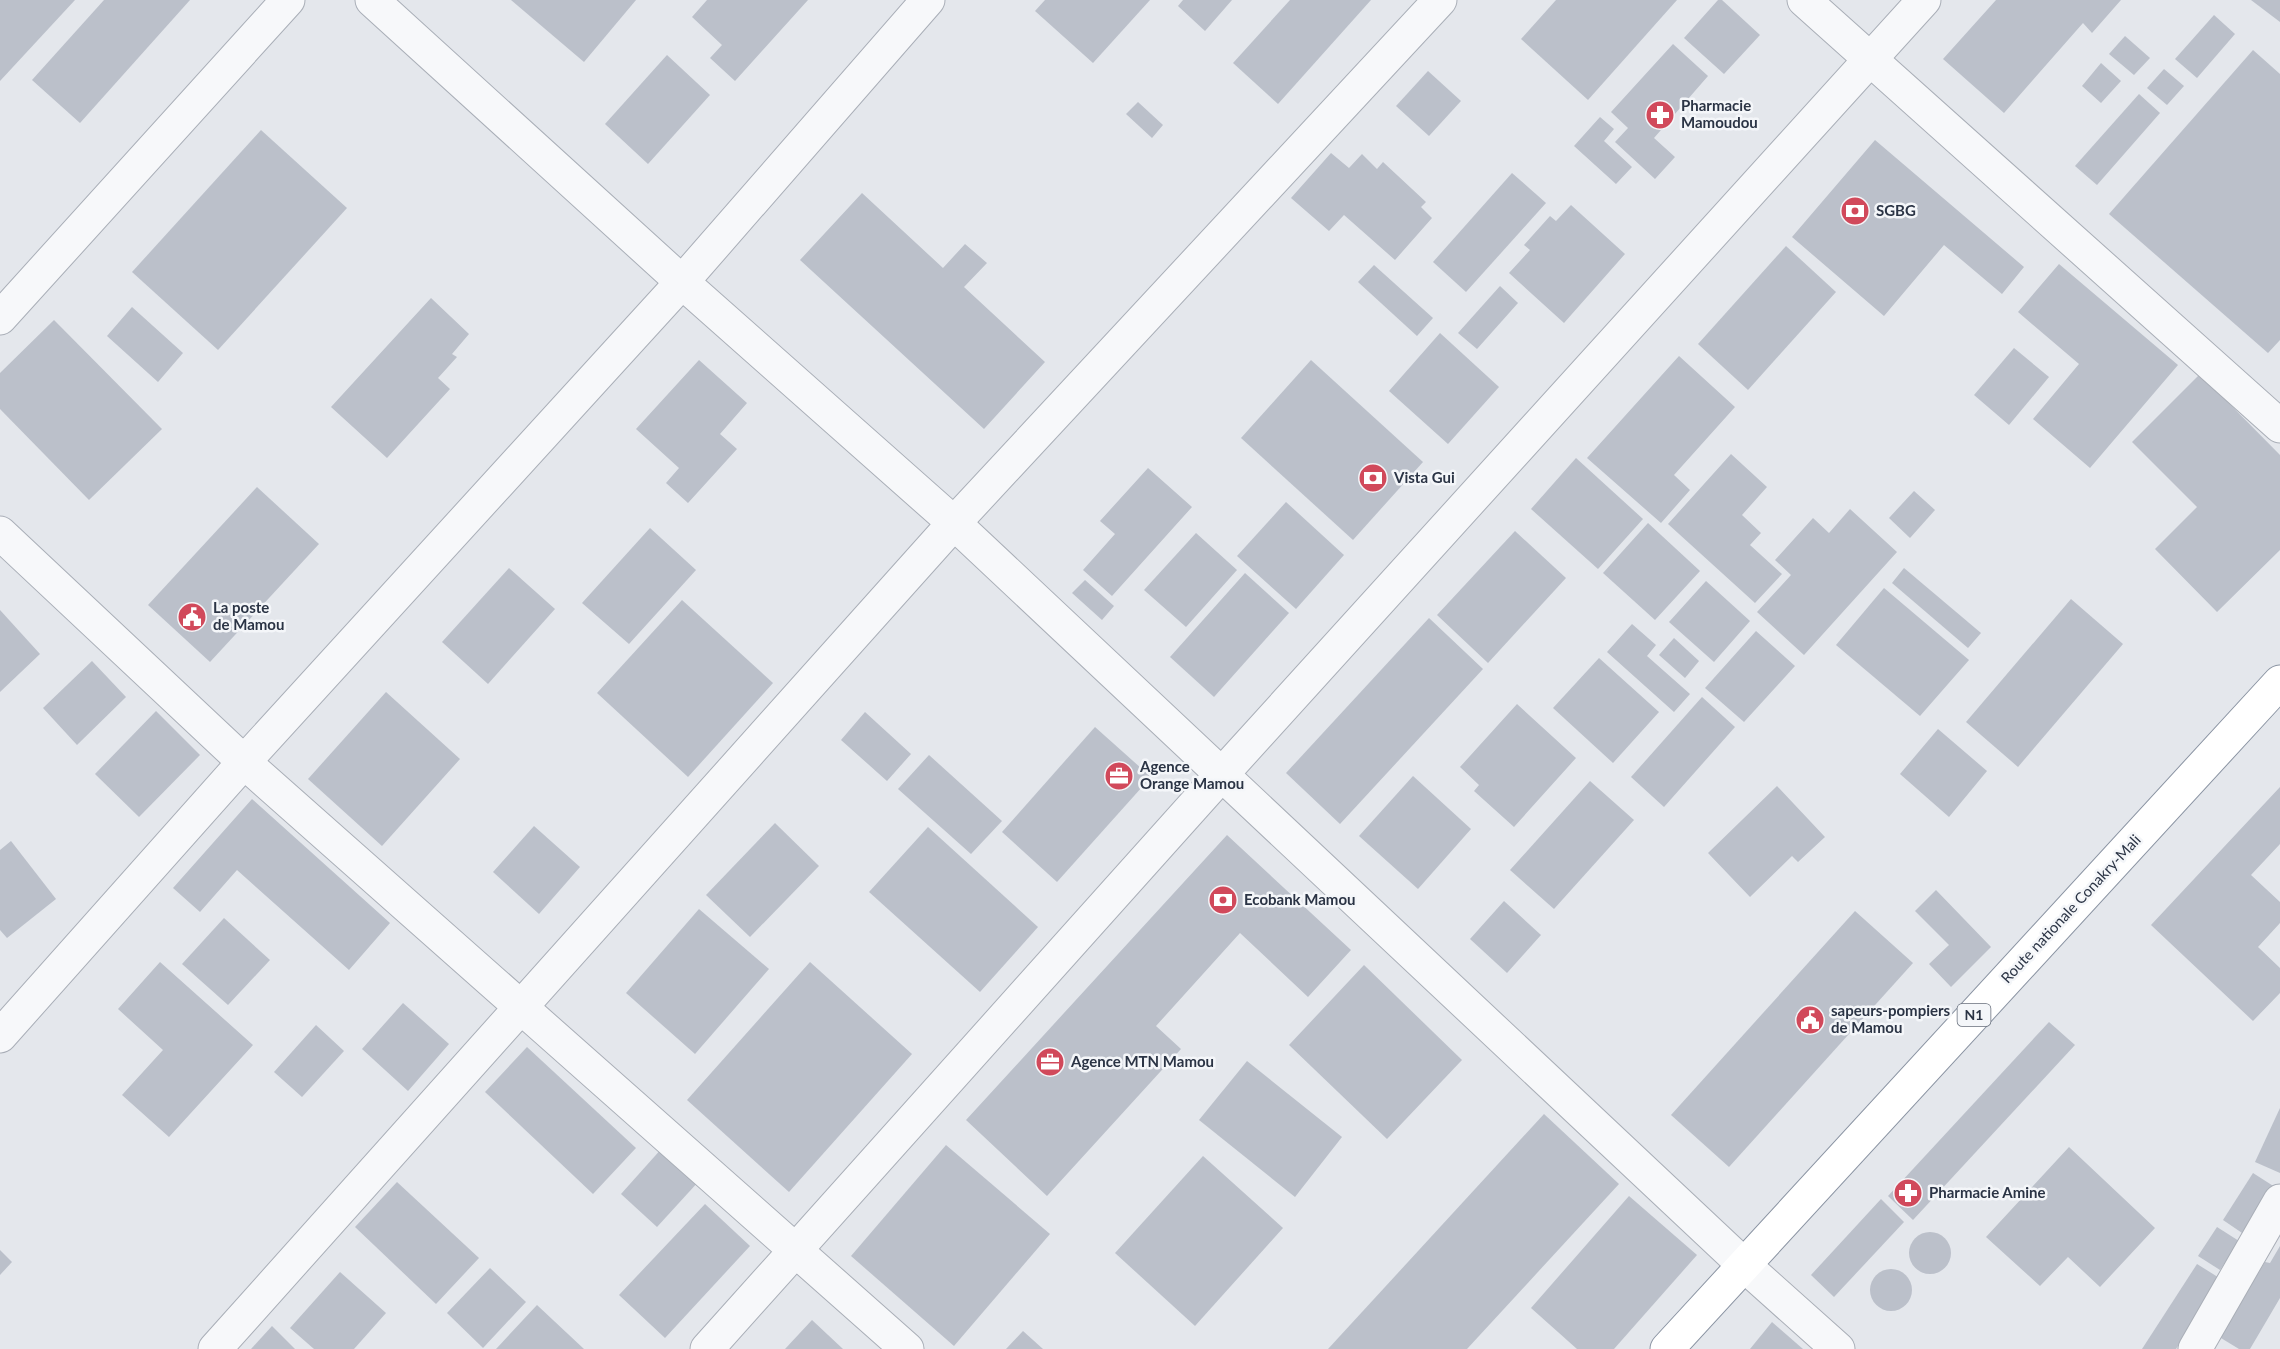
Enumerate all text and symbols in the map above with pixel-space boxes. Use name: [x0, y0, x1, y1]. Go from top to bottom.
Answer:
place label: Pharmacie Mamoudou: [1681, 96, 1758, 131]
pharmacy icon: Pharmacie Mamoudou: [1644, 99, 1676, 131]
bank icon: SGBG: [1839, 195, 1871, 227]
place label: SGBG: [1876, 201, 1916, 219]
bank icon: Vista Gui: [1357, 462, 1389, 494]
place label: Vista Gui: [1393, 468, 1455, 486]
place label: La poste de Mamou: [213, 598, 284, 633]
public building icon: La poste de Mamou: [176, 601, 208, 633]
place label: Agence Orange Mamou: [1139, 757, 1244, 792]
office icon: Agence Orange Mamou: [1103, 760, 1135, 792]
street label: Route nationale Conakry-Mali: [1997, 830, 2144, 986]
bank icon: Ecobank Mamou: [1207, 884, 1239, 916]
place label: Ecobank Mamou: [1244, 890, 1356, 908]
place label: sapeurs-pompiers de Mamou: [1831, 1001, 1951, 1036]
public building icon: sapeurs-pompiers de Mamou: [1794, 1004, 1826, 1036]
road number: N1: [1958, 1004, 1990, 1026]
office icon: Agence MTN Mamou: [1034, 1046, 1066, 1078]
place label: Agence MTN Mamou: [1070, 1052, 1214, 1070]
pharmacy icon: Pharmacie Amine: [1892, 1177, 1924, 1209]
place label: Pharmacie Amine: [1929, 1183, 2046, 1201]

